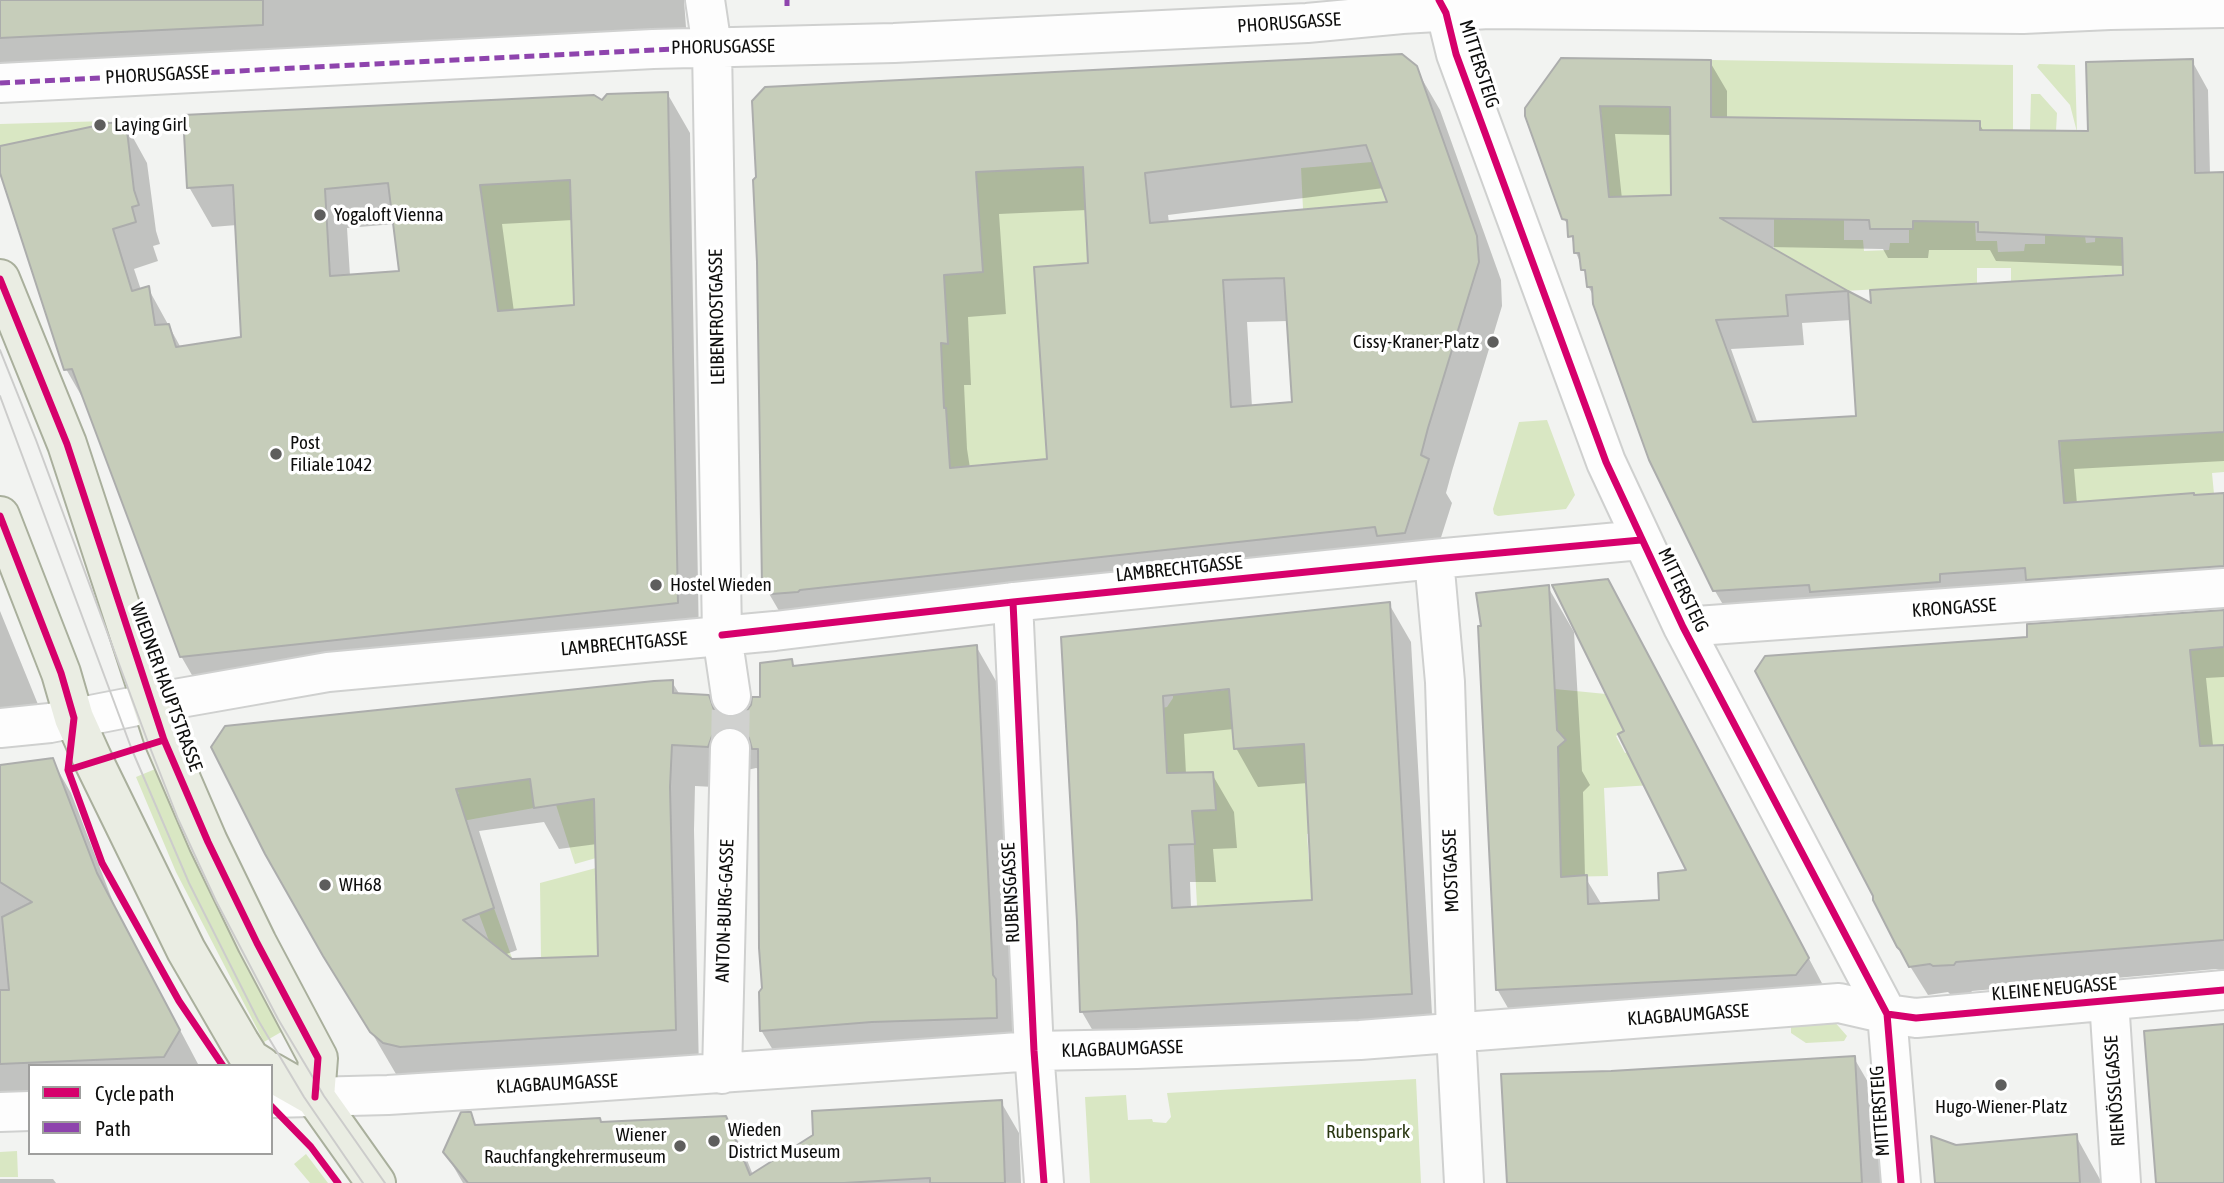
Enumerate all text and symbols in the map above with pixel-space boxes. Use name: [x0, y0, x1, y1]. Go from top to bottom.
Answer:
street label: PHORUSGASSE: [1237, 8, 1341, 38]
street label: MITTERSTEIG: [1454, 17, 1504, 111]
street label: PHORUSGASSE: [671, 35, 775, 59]
street label: PHORUSGASSE: [105, 61, 209, 89]
place label: Laying Girl: [114, 114, 187, 136]
marker: Laying Girl: [92, 117, 108, 133]
place label: Yogaloft Vienna: [334, 204, 444, 226]
marker: Yogaloft Vienna: [312, 207, 328, 223]
street label: LEIBENFROSTGASSE: [704, 249, 730, 385]
place label: Cissy-Kraner-Platz: [1353, 331, 1479, 353]
marker: Cissy-Kraner-Platz: [1485, 334, 1501, 350]
place label: Post Filiale 1042: [290, 432, 372, 476]
marker: Post Filiale 1042: [268, 446, 284, 462]
street label: MITTERSTEIG: [1653, 544, 1713, 636]
street label: LAMBRECHTGASSE: [1115, 551, 1243, 587]
place label: Hostel Wieden: [670, 574, 772, 596]
marker: Hostel Wieden: [648, 577, 664, 593]
street label: KRONGASSE: [1911, 594, 1997, 622]
street label: WIEDNER HAUPTSTRASSE: [125, 600, 207, 774]
street label: LAMBRECHTGASSE: [560, 627, 688, 661]
street label: MOSTGASSE: [1438, 829, 1464, 913]
street label: ANTON-BURG-GASSE: [711, 839, 739, 983]
street label: RUBENSGASSE: [997, 842, 1025, 944]
place label: WH68: [339, 874, 382, 896]
marker: WH68: [317, 877, 333, 893]
street label: KLEINE NEUGASSE: [1991, 972, 2117, 1006]
street label: KLAGBAUMGASSE: [1626, 999, 1750, 1031]
street label: KLAGBAUMGASSE: [1061, 1035, 1183, 1063]
street label: RIENÖSSLGASSE: [2100, 1035, 2130, 1147]
legend: [28, 1064, 273, 1155]
street label: MITTERSTEIG: [1865, 1065, 1895, 1157]
street label: KLAGBAUMGASSE: [496, 1069, 618, 1099]
marker: Hugo-Wiener-Platz: [1993, 1077, 2009, 1093]
text: Cycle path: [95, 1081, 174, 1105]
place label: Hugo-Wiener-Platz: [1935, 1096, 2067, 1118]
text: Path: [95, 1116, 131, 1140]
place label: Wieden District Museum: [728, 1119, 840, 1163]
park label: Rubenspark: [1326, 1121, 1410, 1143]
place label: Wiener Rauchfangkehrermuseum: [484, 1124, 666, 1168]
marker: Wieden District Museum: [706, 1133, 722, 1149]
marker: Wiener Rauchfangkehrermuseum: [672, 1138, 688, 1154]

